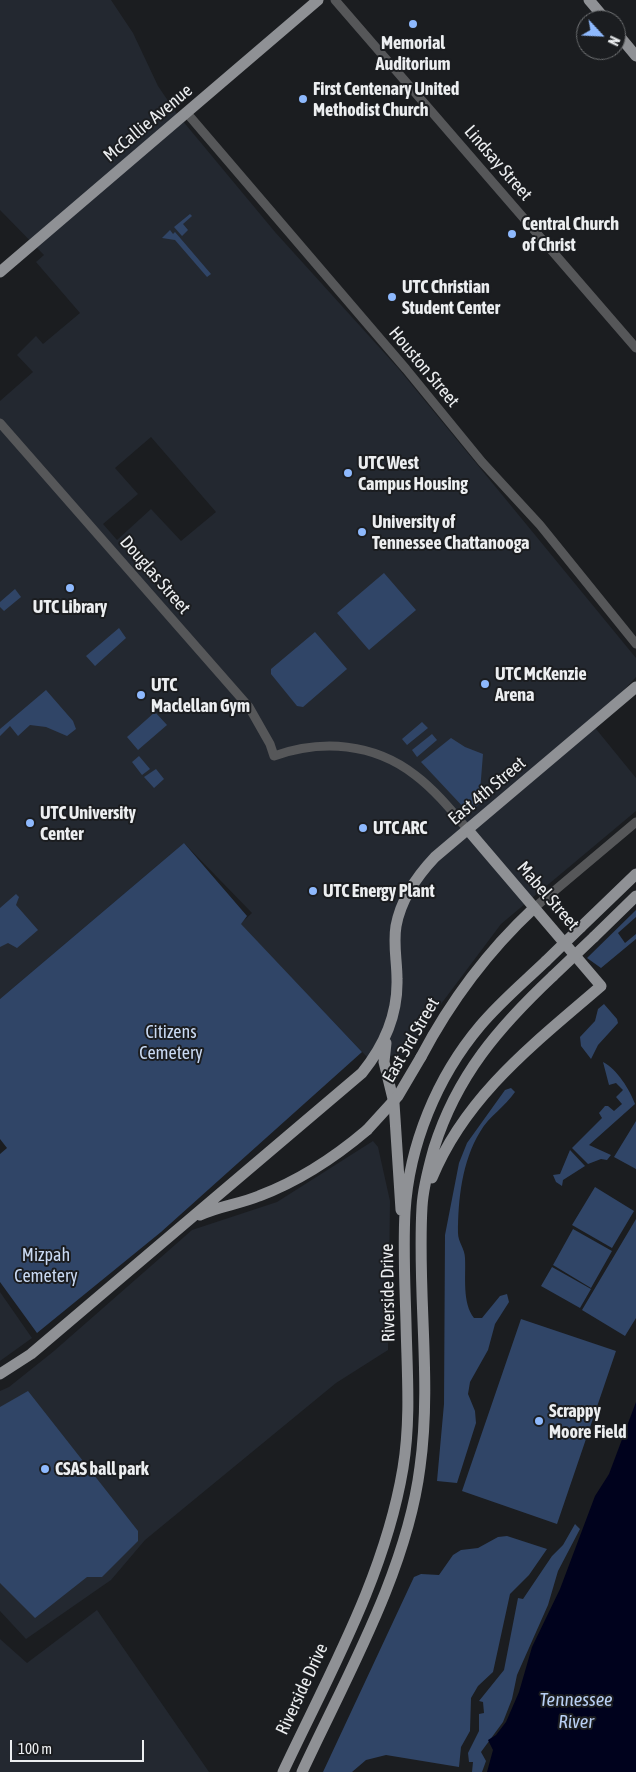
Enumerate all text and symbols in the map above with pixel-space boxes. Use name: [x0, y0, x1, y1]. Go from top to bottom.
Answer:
north arrow: [576, 10, 626, 60]
marker: Memorial Auditorium: [407, 18, 419, 30]
place label: Memorial Auditorium: [376, 32, 450, 74]
text: N: [605, 34, 623, 48]
place label: First Centenary United Methodist Church: [313, 78, 459, 120]
street label: McCallie Avenue: [99, 80, 197, 166]
marker: First Centenary United Methodist Church: [297, 93, 309, 105]
street label: Lindsay Street: [460, 121, 536, 205]
place label: Central Church of Christ: [522, 213, 619, 255]
marker: Central Church of Christ: [506, 228, 518, 240]
place label: UTC Christian Student Center: [402, 276, 500, 318]
marker: UTC Christian Student Center: [386, 291, 398, 303]
street label: Houston Street: [384, 322, 464, 412]
place label: UTC West Campus Housing: [358, 452, 468, 494]
marker: UTC West Campus Housing: [342, 467, 354, 479]
place label: University of Tennessee Chattanooga: [372, 511, 529, 554]
marker: University of Tennessee Chattanooga: [356, 526, 368, 538]
street label: Douglas Street: [115, 532, 195, 618]
marker: UTC Library: [64, 582, 76, 594]
place label: UTC Library: [33, 596, 107, 618]
place label: UTC McKenzie Arena: [495, 663, 587, 706]
place label: UTC Maclellan Gym: [151, 674, 250, 716]
marker: UTC McKenzie Arena: [479, 678, 491, 690]
marker: UTC Maclellan Gym: [135, 689, 147, 701]
street label: East 4th Street: [444, 752, 530, 830]
place label: UTC University Center: [40, 802, 136, 844]
marker: UTC University Center: [24, 817, 36, 829]
place label: UTC ARC: [373, 817, 427, 839]
marker: UTC ARC: [357, 822, 369, 834]
street label: Mabel Street: [512, 857, 584, 935]
place label: UTC Energy Plant: [323, 880, 435, 902]
marker: UTC Energy Plant: [307, 885, 319, 897]
street label: East 3rd Street: [378, 994, 444, 1086]
park label: Citizens Cemetery: [139, 1021, 203, 1064]
park label: Mizpah Cemetery: [14, 1244, 78, 1286]
street label: Riverside Drive: [376, 1244, 400, 1342]
place label: Scrappy Moore Field: [549, 1400, 627, 1442]
marker: Scrappy Moore Field: [533, 1415, 545, 1427]
place label: CSAS ball park: [55, 1458, 149, 1480]
marker: CSAS ball park: [39, 1463, 51, 1475]
street label: Riverside Drive: [271, 1640, 333, 1738]
water label: Tennessee River: [539, 1689, 613, 1733]
scale bar: [12, 1730, 146, 1762]
text: 100 m: [18, 1740, 52, 1757]

